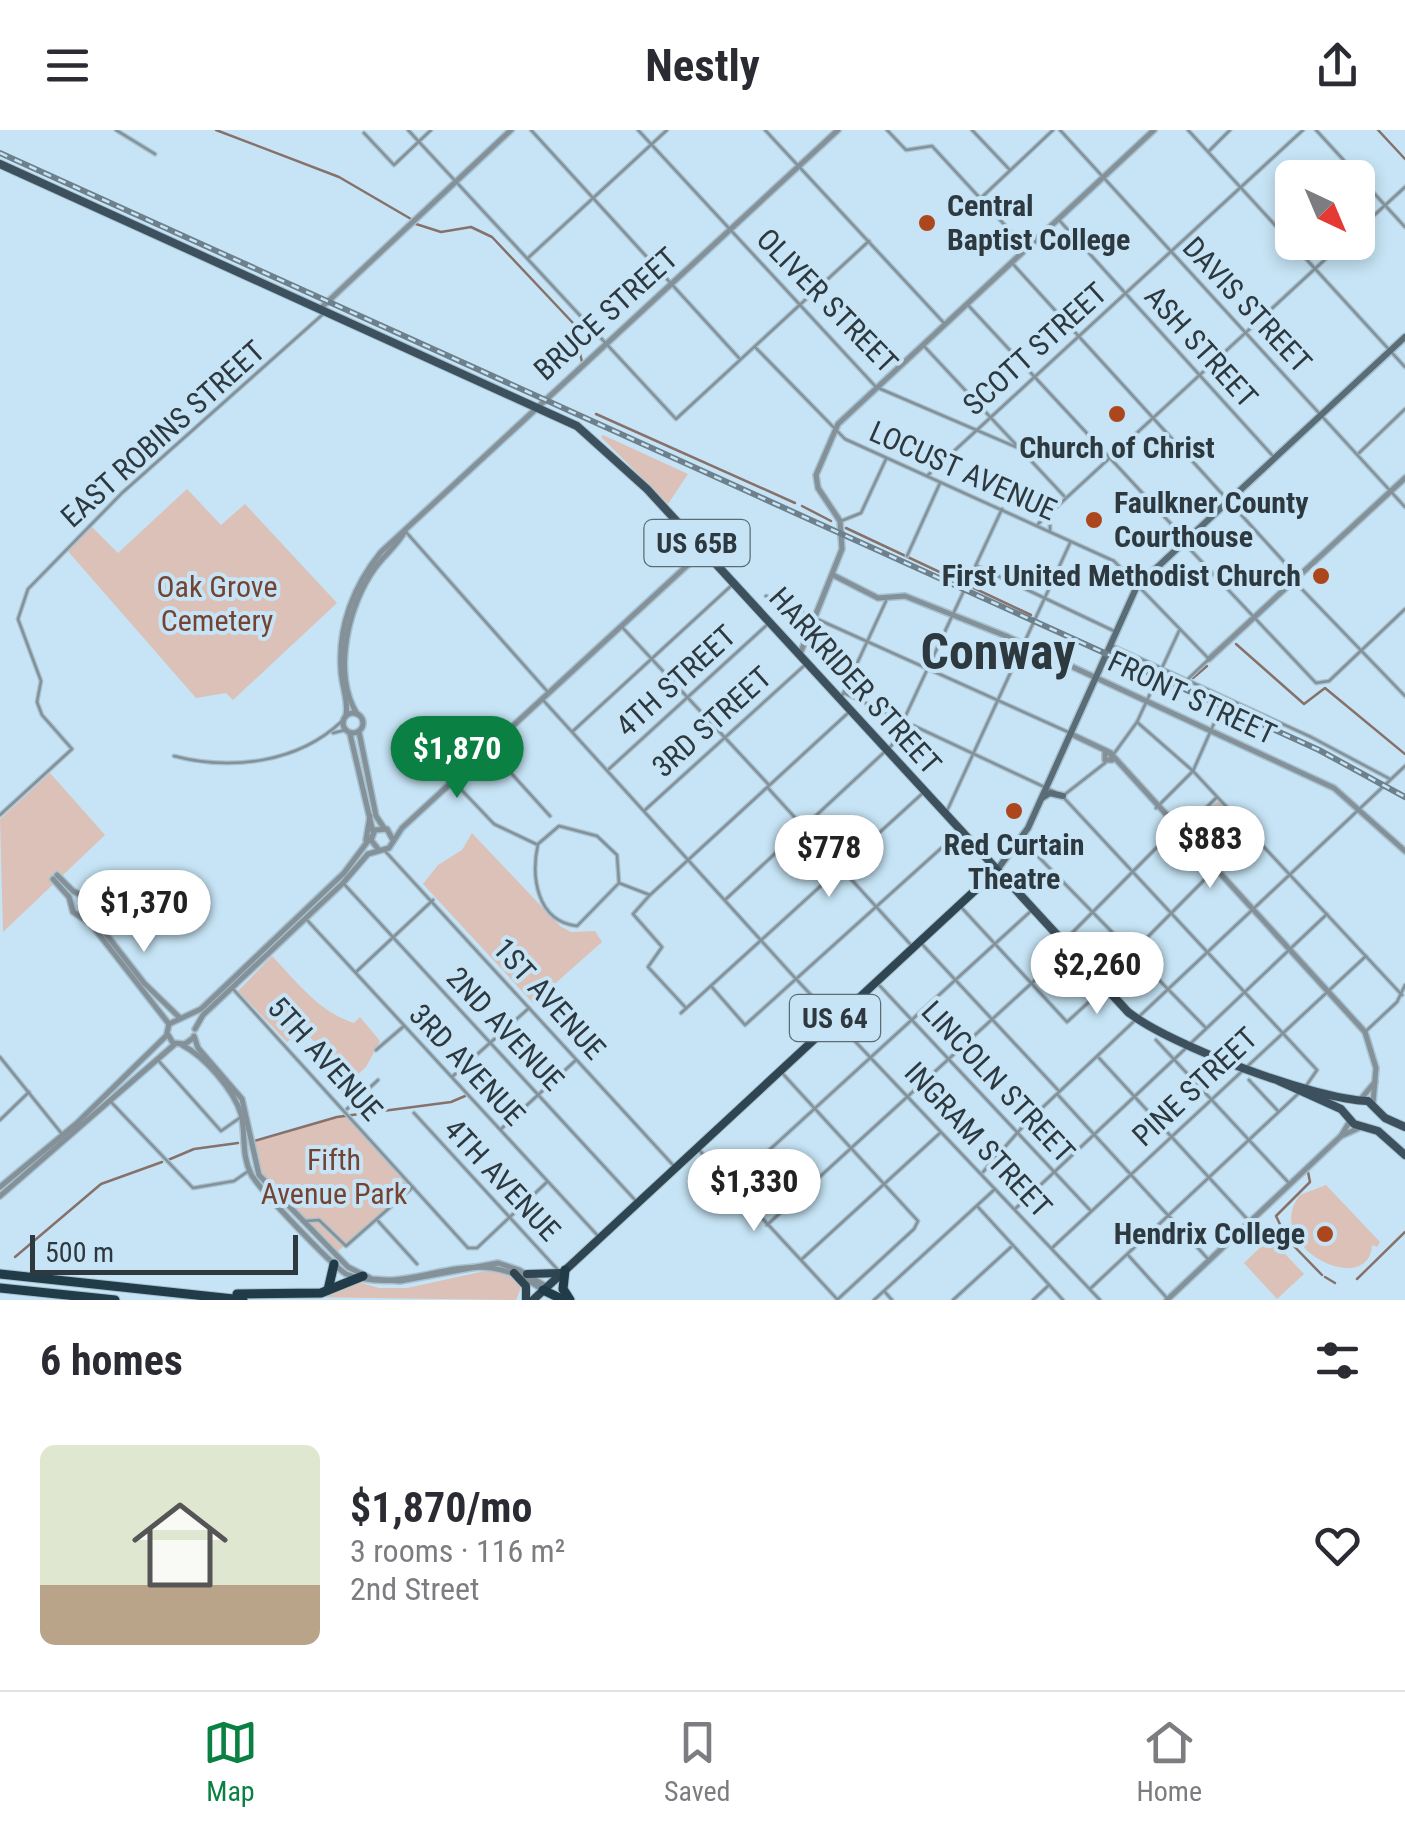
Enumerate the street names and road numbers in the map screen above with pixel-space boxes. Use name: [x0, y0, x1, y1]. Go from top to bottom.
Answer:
street label: OLIVER STREET: [750, 221, 905, 380]
street label: DAVIS STREET: [1176, 230, 1319, 380]
street label: BRUCE STREET: [527, 240, 685, 387]
street label: SCOTT STREET: [956, 275, 1114, 422]
street label: ASH STREET: [1138, 279, 1265, 415]
street label: EAST ROBINS STREET: [54, 333, 271, 534]
street label: LOCUST AVENUE: [864, 414, 1062, 527]
road number: US 65B: [644, 520, 750, 566]
street label: HARKRIDER STREET: [762, 580, 949, 781]
street label: 4TH STREET: [609, 618, 743, 743]
street label: FRONT STREET: [1103, 643, 1282, 752]
street label: 3RD STREET: [645, 659, 778, 784]
street label: 1ST AVENUE: [486, 931, 613, 1066]
street label: 2ND AVENUE: [440, 960, 571, 1097]
street label: 5TH AVENUE: [261, 990, 390, 1128]
street label: LINCOLN STREET: [915, 994, 1082, 1170]
road number: US 64: [790, 995, 880, 1041]
street label: 3RD AVENUE: [402, 997, 532, 1132]
street label: PINE STREET: [1125, 1020, 1264, 1153]
street label: INGRAM STREET: [898, 1055, 1059, 1225]
street label: 4TH AVENUE: [437, 1111, 568, 1248]

